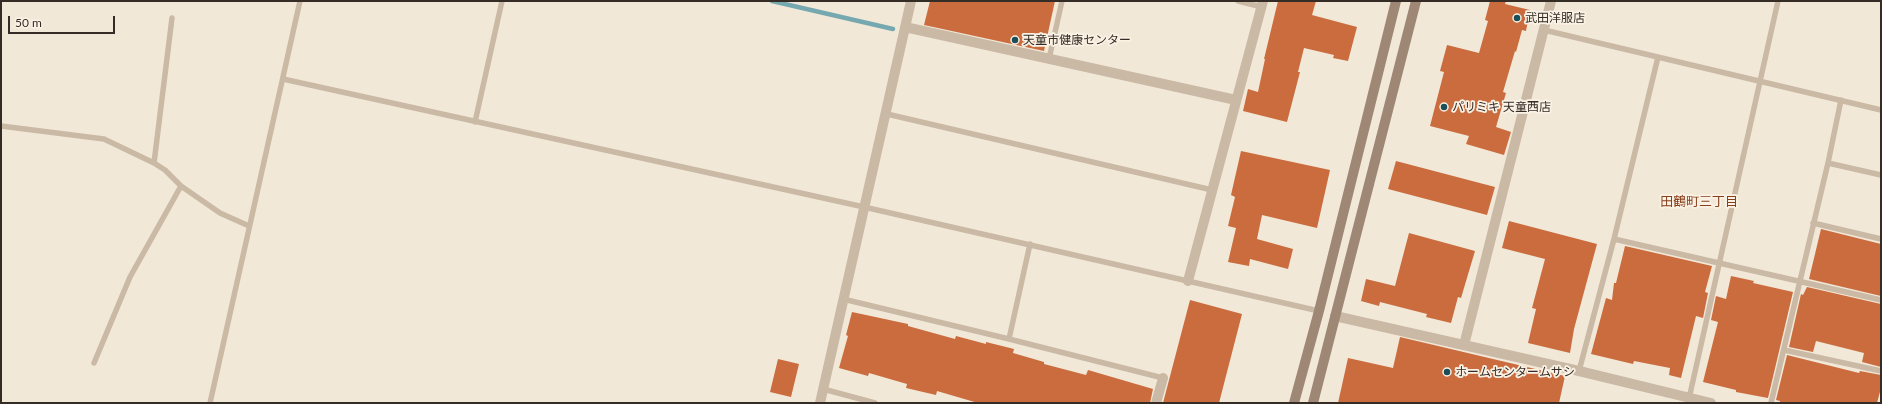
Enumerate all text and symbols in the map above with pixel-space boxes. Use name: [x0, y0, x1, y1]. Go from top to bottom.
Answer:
scale bar: [10, 8, 117, 34]
place label: 武田洋服店: [1525, 11, 1585, 25]
marker: 武田洋服店: [1512, 13, 1522, 23]
text: 50 m: [15, 15, 42, 30]
place label: 天童市健康センター: [1023, 33, 1131, 47]
marker: 天童市健康センター: [1010, 35, 1020, 45]
place label: パリミキ 天童西店: [1452, 100, 1551, 114]
marker: パリミキ 天童西店: [1439, 102, 1449, 112]
district label: 田鶴町三丁目: [1660, 194, 1738, 210]
place label: ホームセンタームサシ: [1455, 365, 1575, 379]
marker: ホームセンタームサシ: [1442, 367, 1452, 377]

